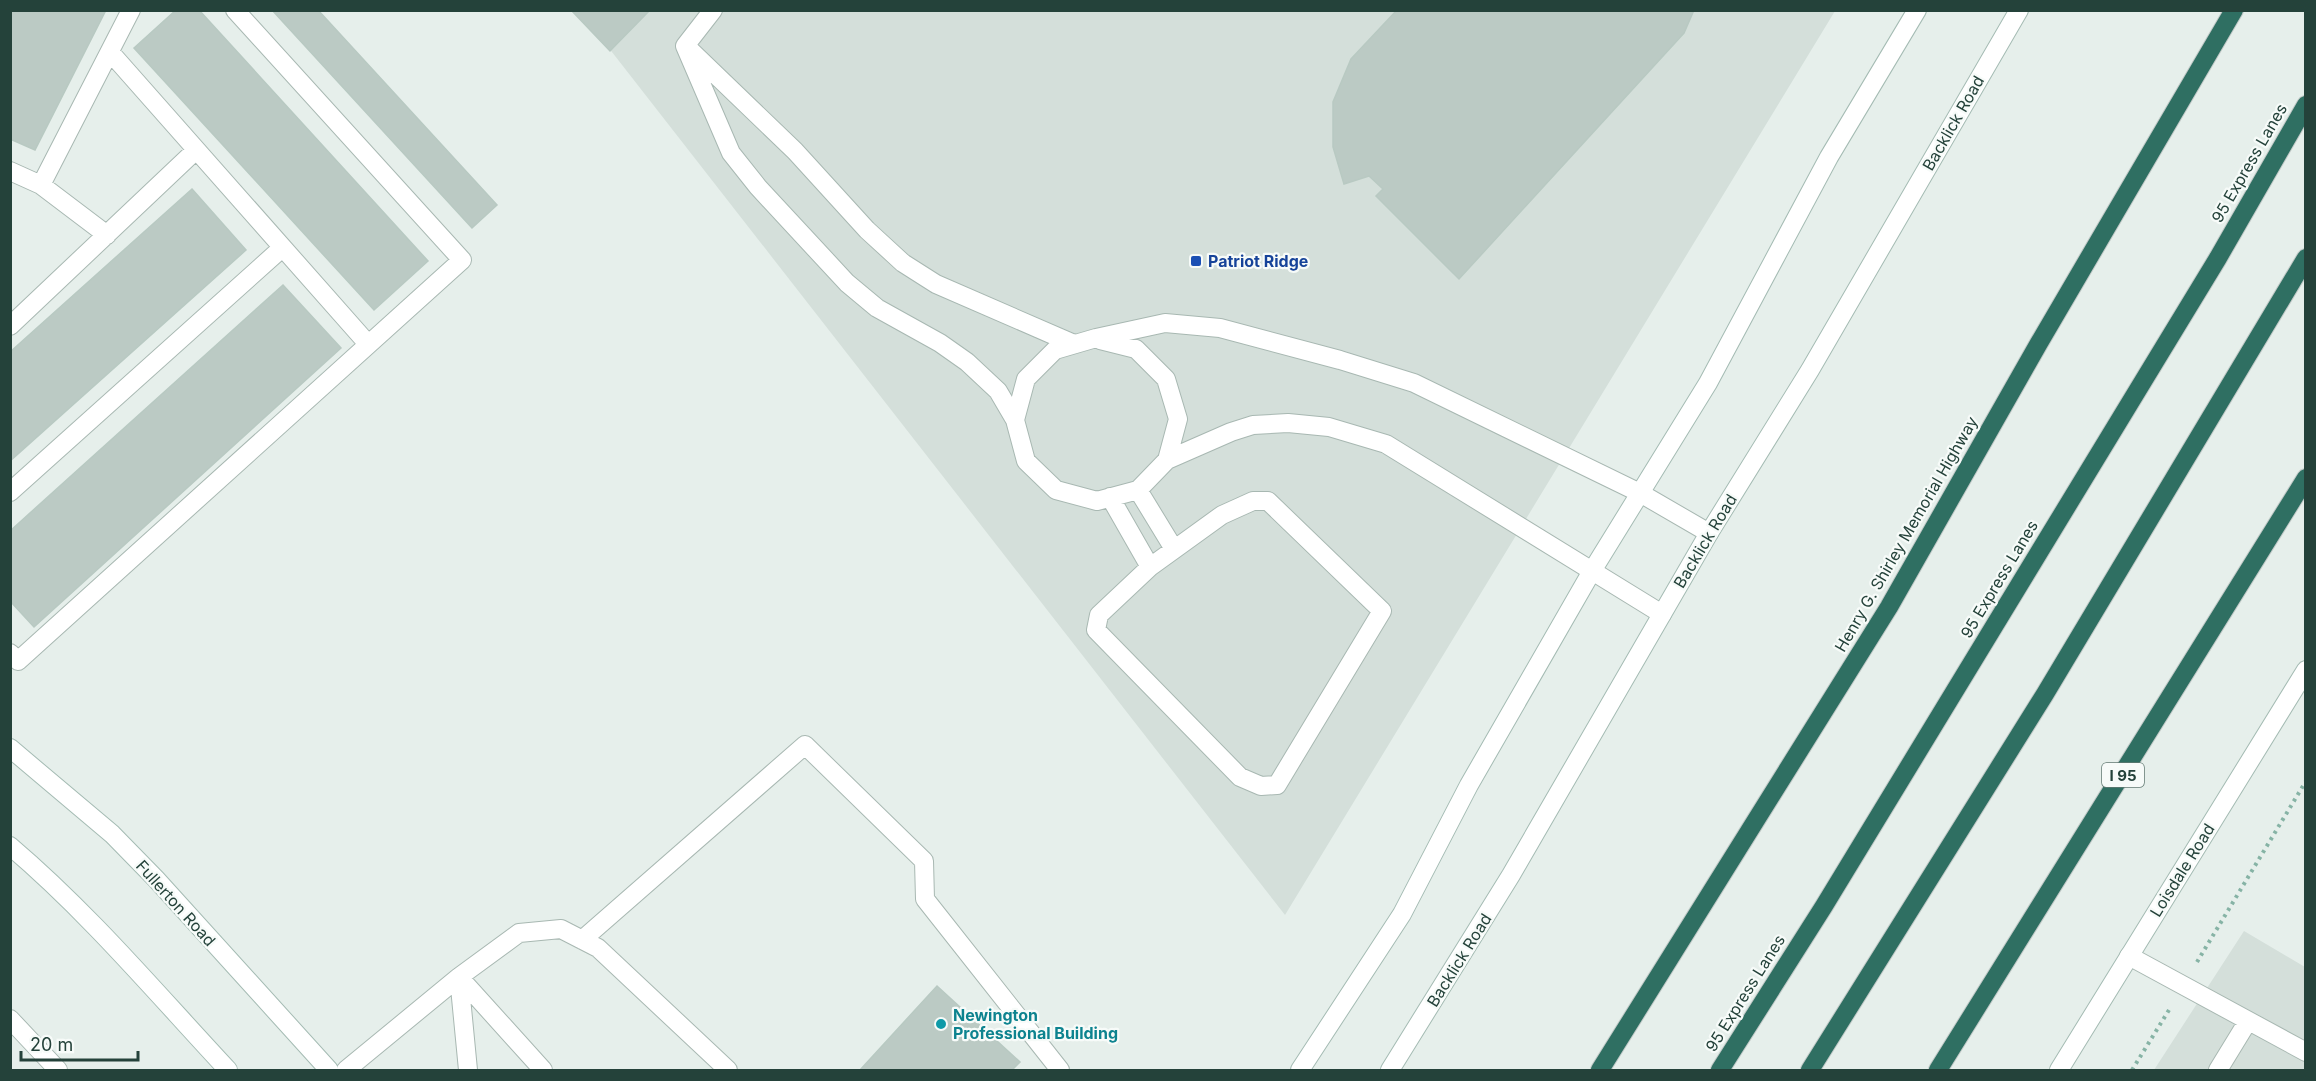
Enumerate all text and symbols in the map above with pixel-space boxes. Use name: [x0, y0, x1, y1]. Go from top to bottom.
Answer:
street label: Backlick Road: [1918, 72, 1988, 174]
street label: 95 Express Lanes: [2207, 100, 2291, 226]
place label: Patriot Ridge: [1208, 251, 1308, 271]
marker: Patriot Ridge: [1189, 254, 1203, 268]
street label: Henry G. Shirley Memorial Highway: [1830, 413, 1982, 655]
street label: Backlick Road: [1669, 490, 1741, 592]
street label: 95 Express Lanes: [1956, 516, 2042, 642]
road number: I 95: [2102, 763, 2144, 787]
street label: Loisdale Road: [2145, 820, 2219, 920]
street label: Fullerton Road: [132, 856, 220, 950]
street label: Backlick Road: [1422, 910, 1496, 1010]
street label: 95 Express Lanes: [1701, 931, 1789, 1055]
place label: Newington Professional Building: [953, 1005, 1118, 1043]
marker: Newington Professional Building: [934, 1017, 948, 1031]
scale bar: [21, 1024, 138, 1062]
text: 20 m: [30, 1034, 73, 1055]

